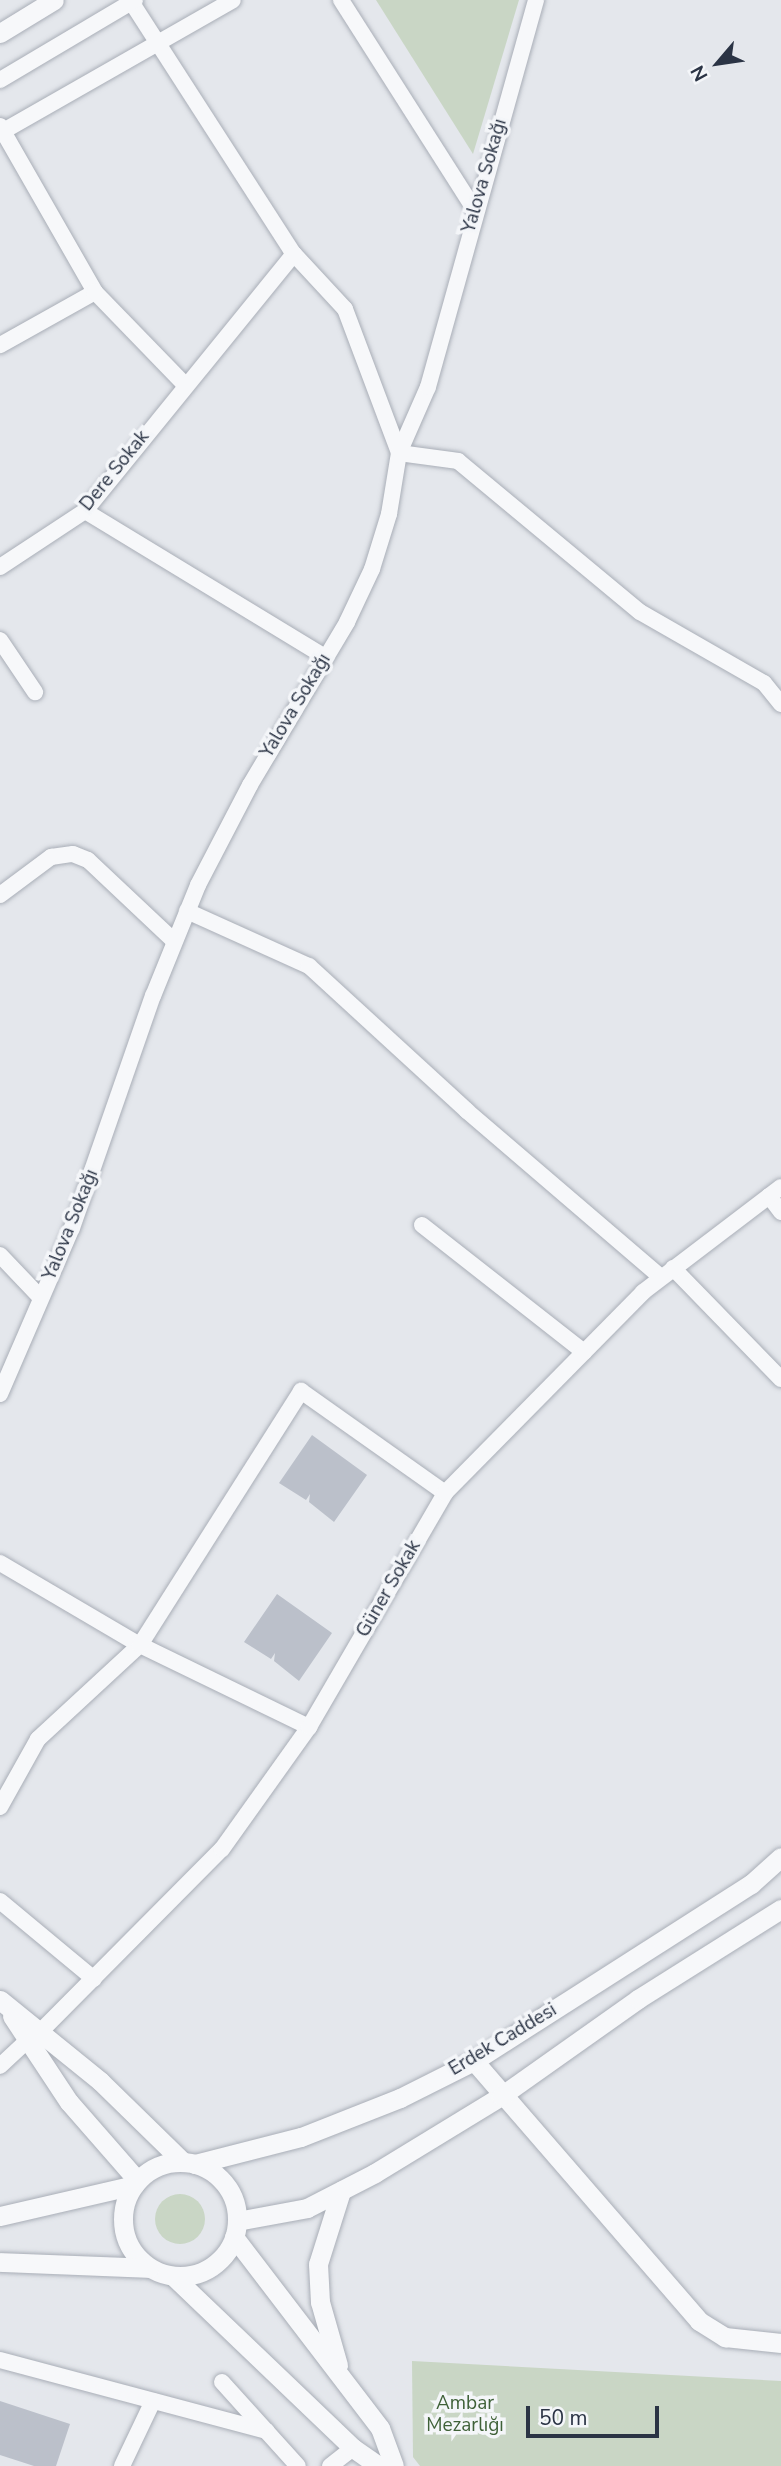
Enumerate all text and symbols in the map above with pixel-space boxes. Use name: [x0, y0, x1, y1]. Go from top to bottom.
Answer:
north arrow: [683, 28, 753, 98]
text: N: [685, 61, 714, 86]
street label: Yalova Sokağı: [458, 116, 512, 236]
street label: Dere Sokak: [76, 426, 154, 516]
street label: Yalova Sokağı: [256, 650, 336, 762]
street label: Yalova Sokağı: [38, 1166, 104, 1284]
street label: Güner Sokak: [352, 1536, 426, 1642]
street label: Erdek Caddesi: [445, 1999, 561, 2081]
scale bar: [529, 2392, 662, 2436]
park label: Ambar Mezarlığı: [426, 2393, 504, 2437]
text: 50 m: [539, 2404, 588, 2432]

